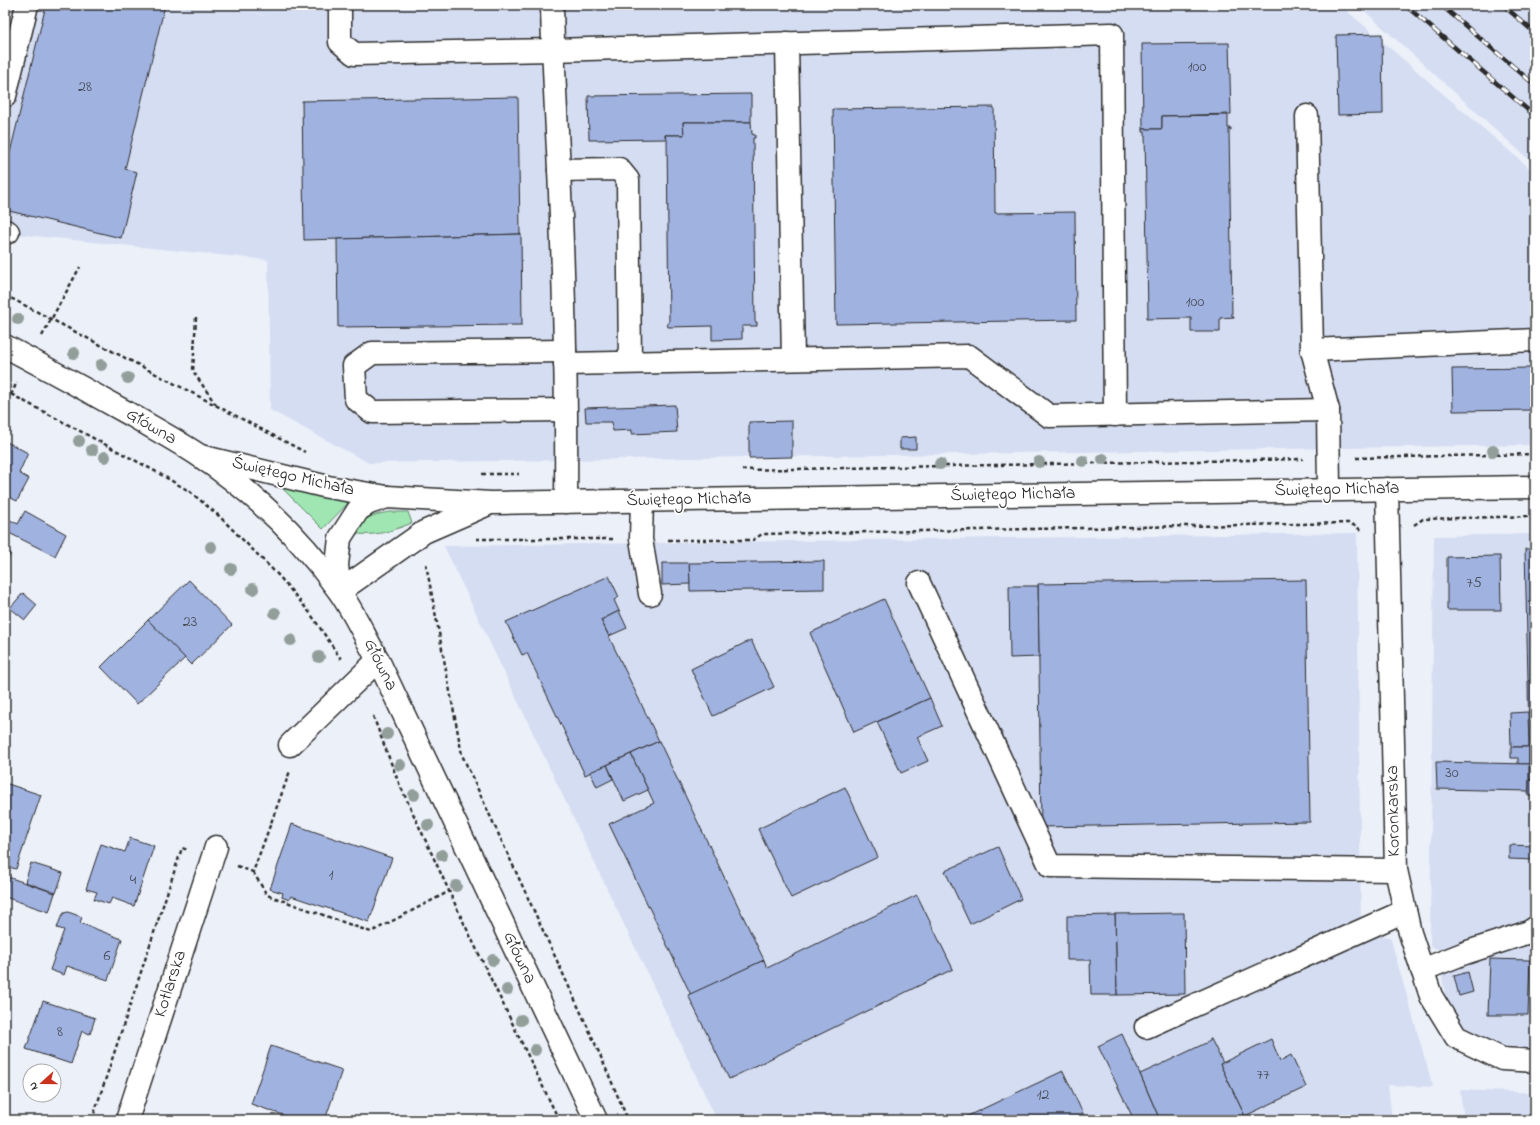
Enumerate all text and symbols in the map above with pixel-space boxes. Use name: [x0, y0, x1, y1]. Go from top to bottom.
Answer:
house number: 100: [1188, 55, 1207, 79]
house number: 28: [78, 75, 92, 99]
house number: 100: [1186, 290, 1205, 314]
street label: Główna: [121, 402, 181, 452]
street label: Świętego Michała: [229, 450, 357, 505]
street label: Świętego Michała: [1274, 476, 1400, 505]
street label: Świętego Michała: [950, 481, 1076, 510]
street label: Świętego Michała: [626, 486, 752, 515]
house number: 75: [1466, 571, 1482, 595]
house number: 23: [183, 610, 197, 634]
street label: Główna: [356, 635, 404, 695]
house number: 30: [1445, 761, 1459, 785]
street label: Koronkarska: [1380, 765, 1408, 857]
house number: 1: [328, 863, 334, 887]
house number: 4: [130, 868, 137, 892]
street label: Główna: [496, 928, 542, 988]
house number: 6: [103, 944, 111, 968]
street label: Kotlarska: [148, 947, 194, 1021]
house number: 8: [57, 1020, 63, 1044]
north arrow: [22, 1063, 62, 1103]
house number: 77: [1256, 1063, 1270, 1087]
text: N: [25, 1080, 42, 1093]
house number: 12: [1036, 1083, 1050, 1107]

